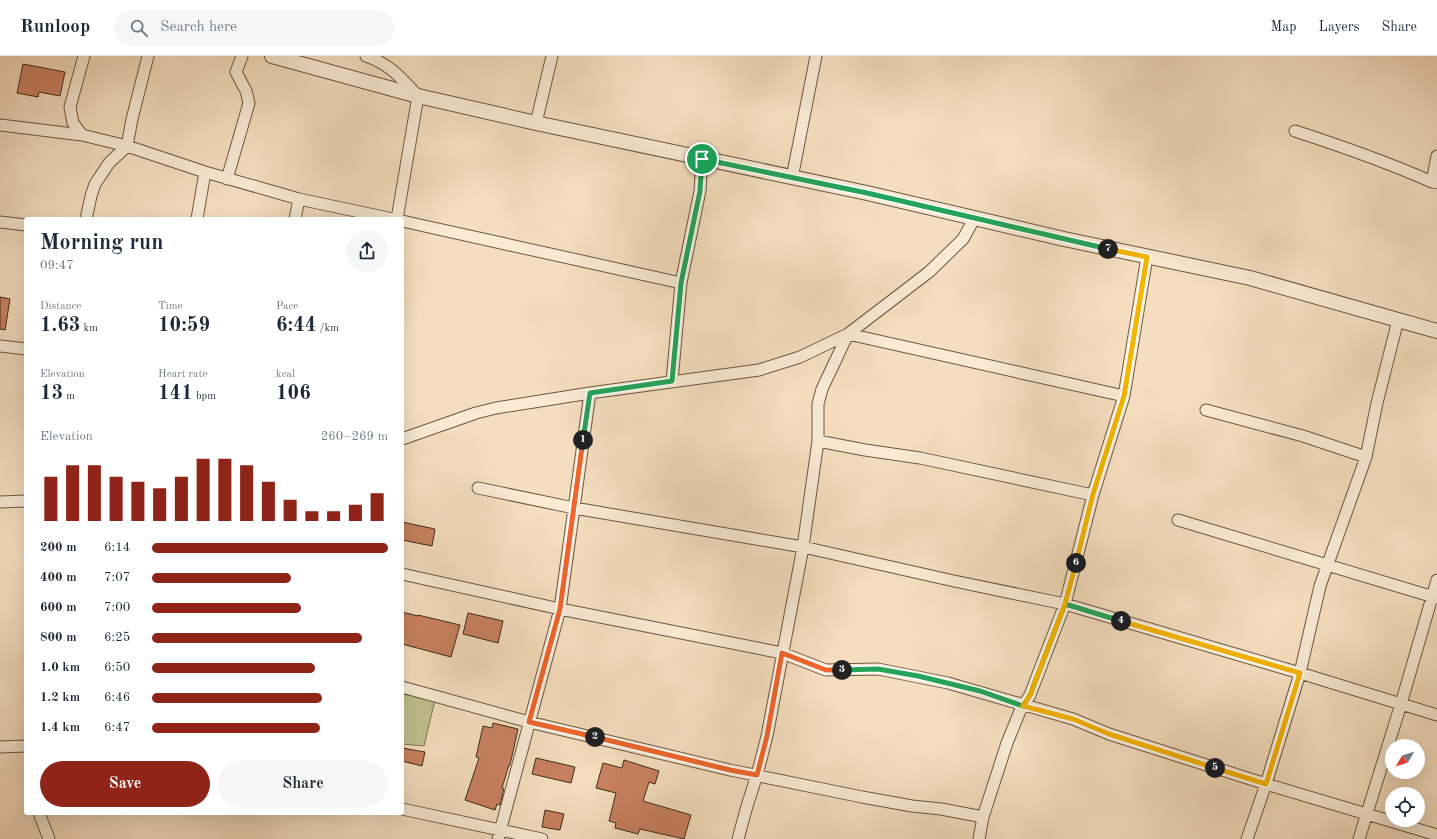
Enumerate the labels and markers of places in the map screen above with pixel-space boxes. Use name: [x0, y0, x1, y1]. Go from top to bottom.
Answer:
pin: [685, 142, 719, 176]
pin: 7: [1098, 239, 1118, 259]
pin: 1: [573, 430, 593, 450]
pin: 6: [1066, 553, 1086, 573]
pin: 4: [1111, 611, 1131, 631]
pin: 3: [832, 660, 852, 680]
pin: 2: [585, 727, 605, 747]
pin: 5: [1205, 758, 1225, 778]

